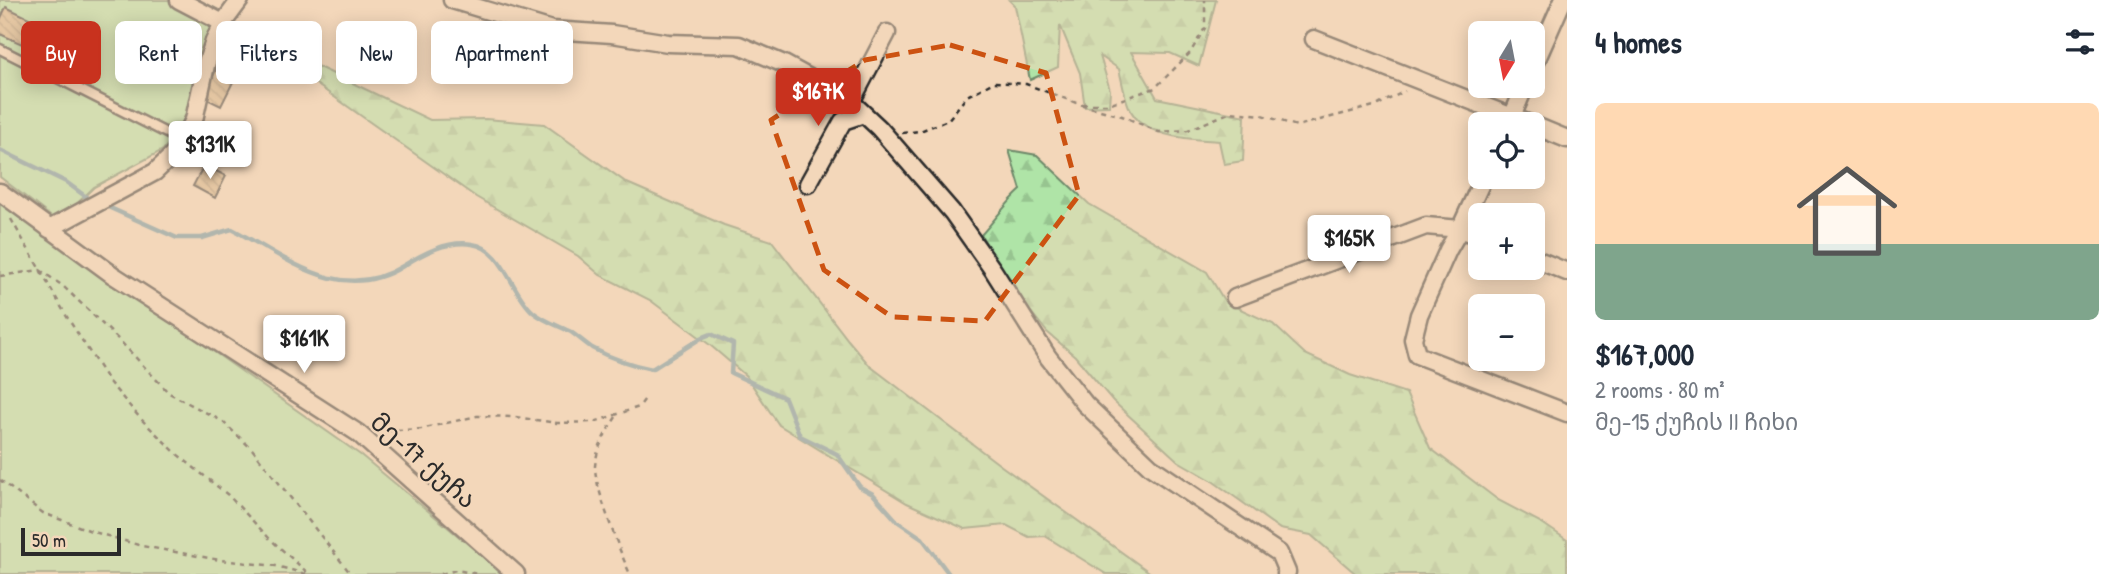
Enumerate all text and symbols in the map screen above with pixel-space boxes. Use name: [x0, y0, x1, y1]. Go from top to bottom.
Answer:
chip: Buy: [21, 21, 101, 84]
chip: Rent: [115, 21, 202, 84]
chip: Filters: [216, 21, 322, 84]
chip: New: [336, 21, 417, 84]
chip: Apartment: [431, 21, 573, 84]
north arrow: [1468, 21, 1545, 98]
map controls: [1468, 21, 1545, 371]
text: 4 homes: [1595, 22, 1682, 62]
icon: filters: [2061, 23, 2099, 61]
pin: $167K: [769, 68, 867, 128]
text: $167K: [792, 75, 844, 106]
button: locate: [1468, 112, 1545, 189]
pin: $131K: [161, 122, 259, 181]
text: $131K: [185, 128, 235, 159]
icon: home: [1784, 148, 1910, 274]
button: +: [1468, 203, 1545, 280]
pin: $165K: [1300, 216, 1398, 275]
text: $165K: [1324, 222, 1374, 253]
button: −: [1468, 294, 1545, 371]
pin: $161K: [255, 316, 353, 375]
text: $161K: [279, 322, 329, 353]
text: $167,000: [1595, 334, 1694, 374]
text: 2 rooms · 80 m²: [1595, 374, 1725, 405]
street label: მე-17 ქუჩა: [363, 404, 485, 516]
text: მე-15 ქუჩის II ჩიხი: [1595, 406, 1798, 437]
scale bar: [21, 525, 121, 557]
text: 50 m: [32, 527, 66, 553]

